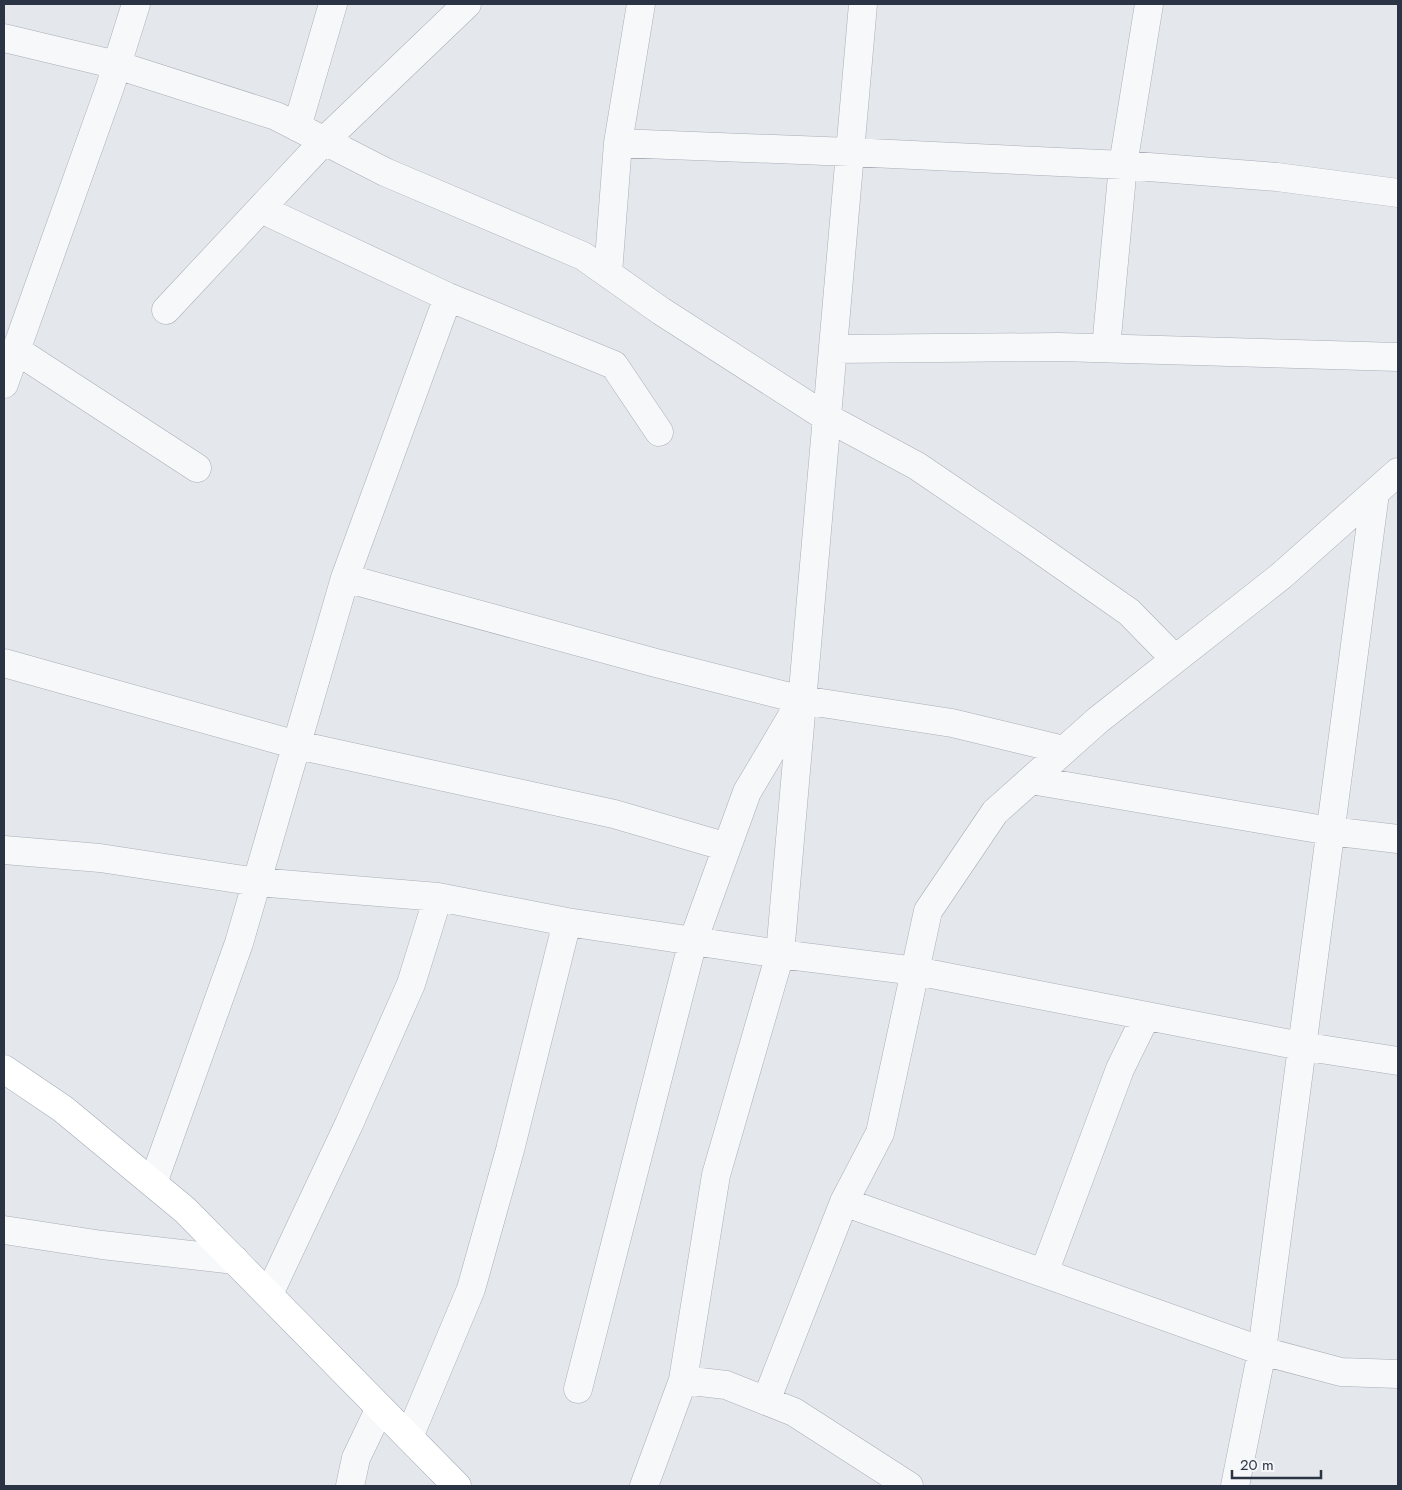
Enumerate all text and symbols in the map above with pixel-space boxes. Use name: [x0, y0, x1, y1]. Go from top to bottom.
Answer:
scale bar: [1232, 1448, 1321, 1480]
text: 20 m: [1240, 1454, 1274, 1476]

